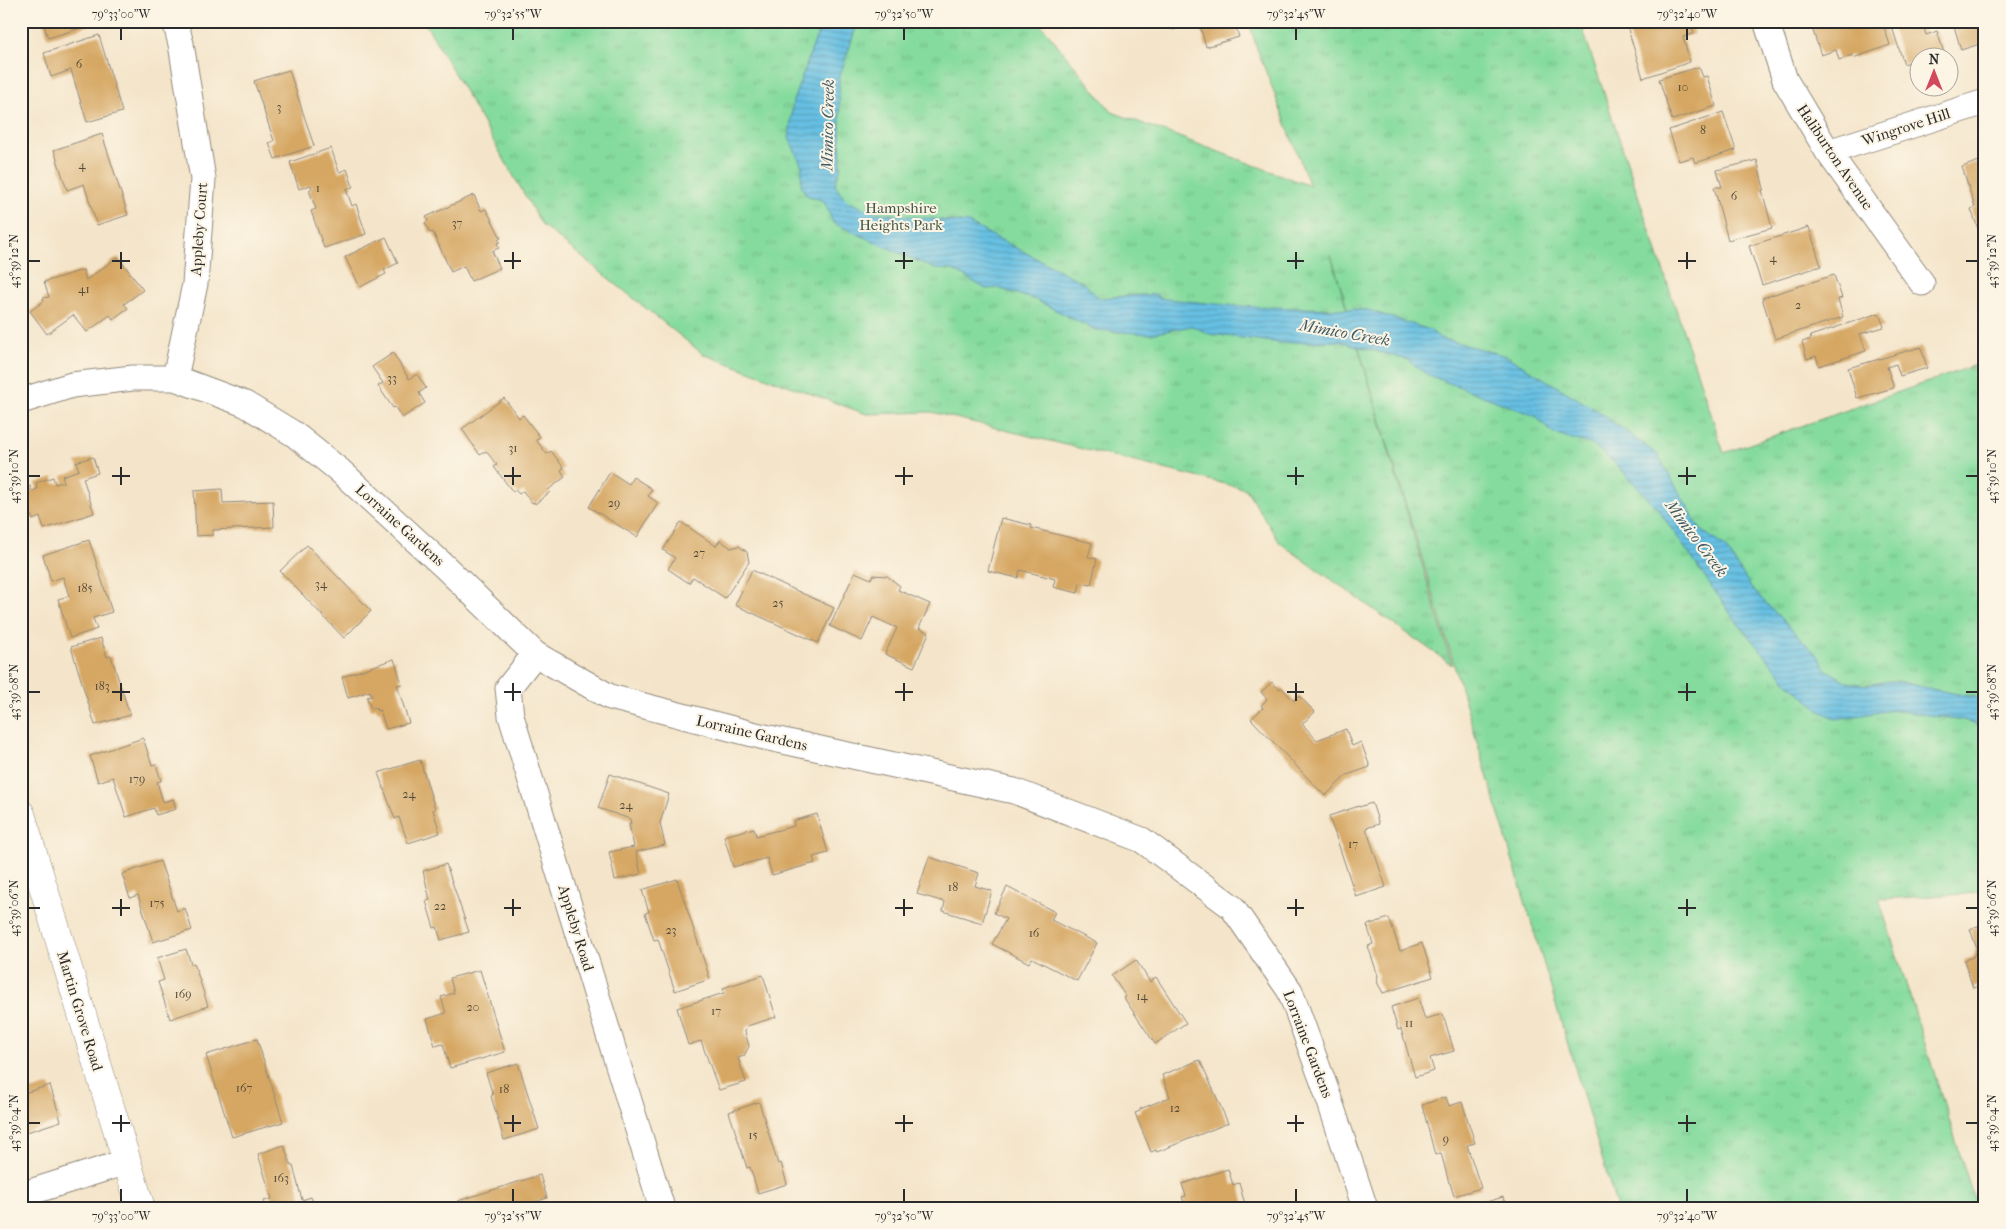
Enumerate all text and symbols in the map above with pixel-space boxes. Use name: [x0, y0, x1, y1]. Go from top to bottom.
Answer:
text: 79°33'00"W: [92, 7, 152, 21]
text: 79°32'55"W: [485, 7, 543, 21]
text: 79°32'50"W: [875, 7, 934, 21]
text: 79°32'45"W: [1267, 7, 1326, 21]
text: 79°32'40"W: [1657, 7, 1718, 21]
north arrow: [1908, 48, 1958, 98]
text: N: [1929, 51, 1940, 68]
house number: 6: [76, 57, 83, 71]
water label: Mimico Creek: [817, 79, 838, 172]
house number: 10: [1678, 80, 1688, 94]
house number: 3: [277, 100, 282, 114]
street label: Haliburton Avenue: [1793, 101, 1877, 214]
street label: Wingrove Hill: [1859, 104, 1953, 150]
house number: 8: [1700, 123, 1706, 137]
house number: 4: [78, 158, 86, 172]
street label: Appleby Court: [187, 181, 211, 277]
house number: 1: [316, 181, 320, 195]
house number: 6: [1731, 189, 1738, 203]
park label: Hampshire Heights Park: [859, 199, 943, 234]
house number: 37: [452, 216, 463, 230]
text: 43°39'12"N: [7, 234, 21, 288]
text: 43°39'12"N: [1985, 234, 1999, 288]
house number: 4: [1769, 251, 1777, 265]
house number: 41: [78, 282, 90, 296]
house number: 2: [1795, 298, 1801, 312]
water label: Mimico Creek: [1297, 315, 1392, 350]
house number: 33: [387, 371, 397, 385]
house number: 31: [508, 441, 518, 455]
text: 43°39'10"N: [7, 449, 21, 503]
text: 43°39'10"N: [1985, 449, 1999, 503]
street label: Lorraine Gardens: [352, 480, 449, 570]
water label: Mimico Creek: [1661, 495, 1732, 581]
house number: 29: [608, 496, 620, 510]
house number: 27: [693, 546, 705, 560]
house number: 34: [315, 577, 328, 591]
house number: 185: [77, 581, 93, 595]
house number: 25: [772, 596, 784, 610]
text: 43°39'08"N: [7, 664, 21, 720]
text: 43°39'08"N: [1985, 664, 1999, 720]
house number: 183: [94, 679, 110, 693]
street label: Lorraine Gardens: [695, 711, 810, 755]
house number: 179: [129, 772, 145, 786]
house number: 24: [402, 787, 417, 801]
house number: 24: [619, 798, 634, 812]
house number: 17: [1348, 837, 1358, 851]
text: 43°39'06"N: [7, 879, 21, 937]
text: 43°39'06"N: [1985, 879, 1999, 937]
house number: 18: [948, 880, 958, 894]
street label: Appleby Road: [554, 882, 598, 974]
house number: 175: [149, 896, 165, 910]
house number: 22: [434, 899, 446, 913]
house number: 23: [665, 923, 677, 937]
house number: 16: [1029, 926, 1040, 940]
street label: Martin Grove Road: [53, 949, 107, 1074]
house number: 169: [174, 987, 192, 1001]
street label: Lorraine Gardens: [1279, 988, 1337, 1101]
house number: 14: [1136, 989, 1149, 1003]
house number: 20: [467, 1000, 479, 1014]
house number: 17: [711, 1004, 721, 1018]
house number: 11: [1405, 1016, 1413, 1030]
house number: 167: [236, 1081, 252, 1095]
house number: 18: [499, 1082, 509, 1096]
text: 43°39'04"N: [7, 1094, 21, 1152]
text: 43°39'04"N: [1985, 1094, 1999, 1152]
house number: 12: [1170, 1101, 1180, 1115]
house number: 15: [748, 1128, 758, 1142]
house number: 9: [1443, 1132, 1449, 1146]
house number: 163: [273, 1171, 289, 1185]
text: 79°33'00"W: [92, 1209, 152, 1223]
text: 79°32'55"W: [485, 1209, 543, 1223]
text: 79°32'50"W: [875, 1209, 934, 1223]
text: 79°32'45"W: [1267, 1209, 1326, 1223]
text: 79°32'40"W: [1657, 1209, 1718, 1223]

